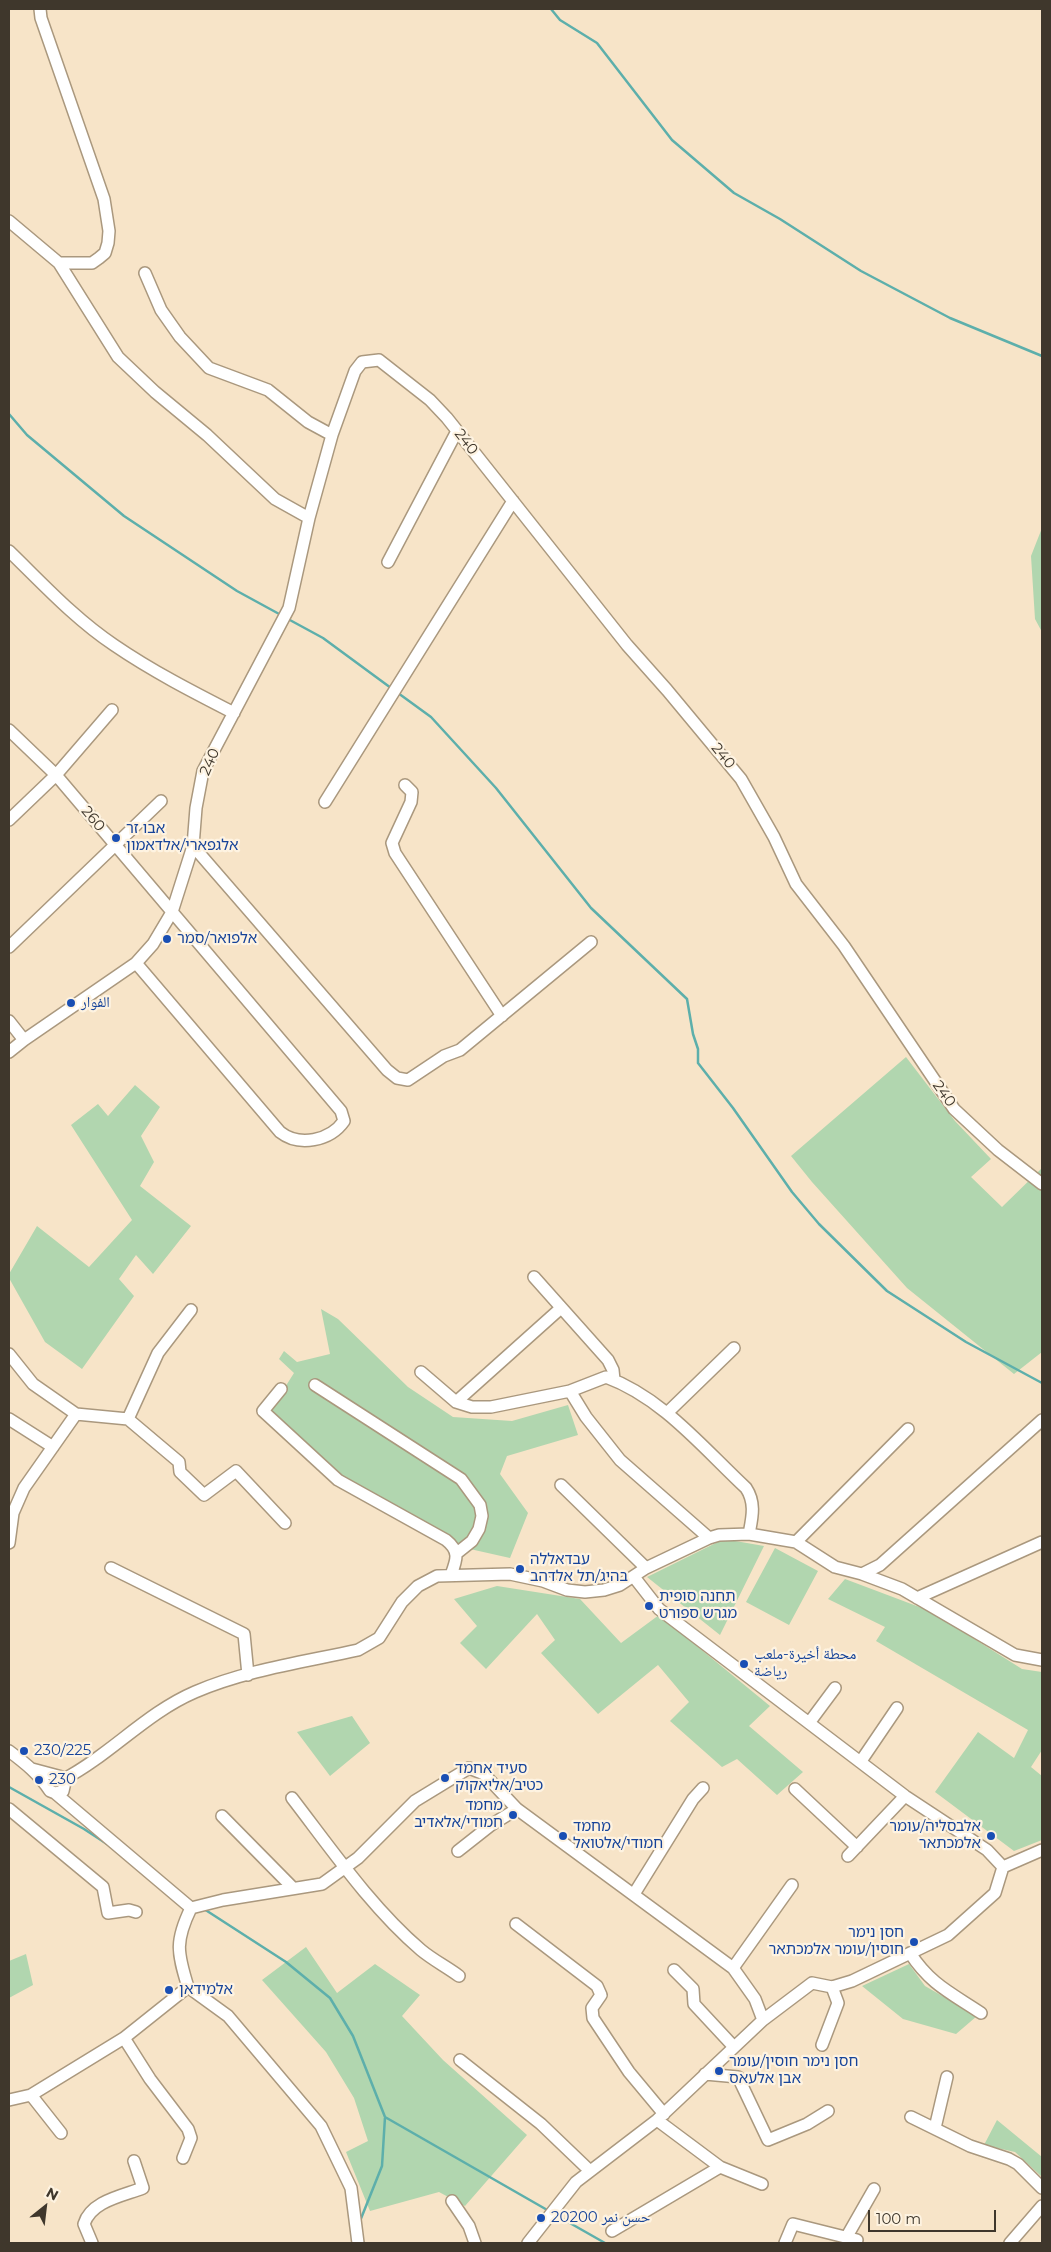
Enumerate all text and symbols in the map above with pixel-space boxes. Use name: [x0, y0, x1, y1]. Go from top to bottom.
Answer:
street label: 240: [450, 425, 482, 459]
street label: 240: [707, 739, 739, 773]
street label: 240: [196, 746, 224, 778]
street label: 260: [77, 803, 109, 835]
place label: אבו זר אלגפארי/אלדאמון: [126, 820, 238, 855]
marker: אבו זר אלגפארי/אלדאמון: [110, 832, 122, 844]
place label: אלפואר/סמר: [177, 930, 257, 948]
marker: אלפואר/סמר: [161, 933, 173, 945]
place label: الفوار: [81, 994, 110, 1012]
marker: الفوار: [65, 997, 77, 1009]
street label: 240: [929, 1077, 959, 1111]
place label: עבדאללה בהיג/תל אלדהב: [530, 1551, 628, 1586]
marker: עבדאללה בהיג/תל אלדהב: [514, 1563, 526, 1575]
place label: תחנה סופית מגרש ספורט: [659, 1588, 737, 1623]
marker: תחנה סופית מגרש ספורט: [643, 1600, 655, 1612]
place label: محطة أخيرة-ملعب رياضة: [754, 1646, 856, 1681]
marker: محطة أخيرة-ملعب رياضة: [738, 1658, 750, 1670]
place label: 230/225: [34, 1742, 91, 1760]
marker: 230/225: [18, 1745, 30, 1757]
place label: סעיד אחמד כטיב/אליאקוק: [455, 1760, 543, 1795]
place label: 230: [49, 1771, 76, 1789]
marker: סעיד אחמד כטיב/אליאקוק: [439, 1772, 451, 1784]
marker: 230: [33, 1774, 45, 1786]
place label: מחמד חמודי/אלאדיב: [414, 1797, 503, 1832]
marker: מחמד חמודי/אלאדיב: [507, 1809, 519, 1821]
place label: מחמד חמודי/אלטואל: [573, 1818, 663, 1853]
place label: אלבסליה/עומר אלמכתאר: [889, 1818, 981, 1853]
marker: מחמד חמודי/אלטואל: [557, 1830, 569, 1842]
marker: אלבסליה/עומר אלמכתאר: [985, 1830, 997, 1842]
place label: חסן נימר חוסין/עומר אלמכתאר: [768, 1924, 904, 1959]
marker: חסן נימר חוסין/עומר אלמכתאר: [908, 1936, 920, 1948]
place label: אלמידאן: [179, 1981, 233, 1999]
marker: אלמידאן: [163, 1984, 175, 1996]
place label: חסן נימר חוסין/עומר אבן אלעאס: [729, 2053, 858, 2088]
marker: חסן נימר חוסין/עומר אבן אלעאס: [713, 2065, 725, 2077]
north arrow: [20, 2182, 70, 2232]
text: N: [43, 2183, 62, 2204]
scale bar: [871, 2200, 998, 2232]
place label: حسن نمر 20200: [551, 2209, 650, 2227]
text: 100 m: [876, 2209, 921, 2228]
marker: حسن نمر 20200: [535, 2212, 547, 2224]

